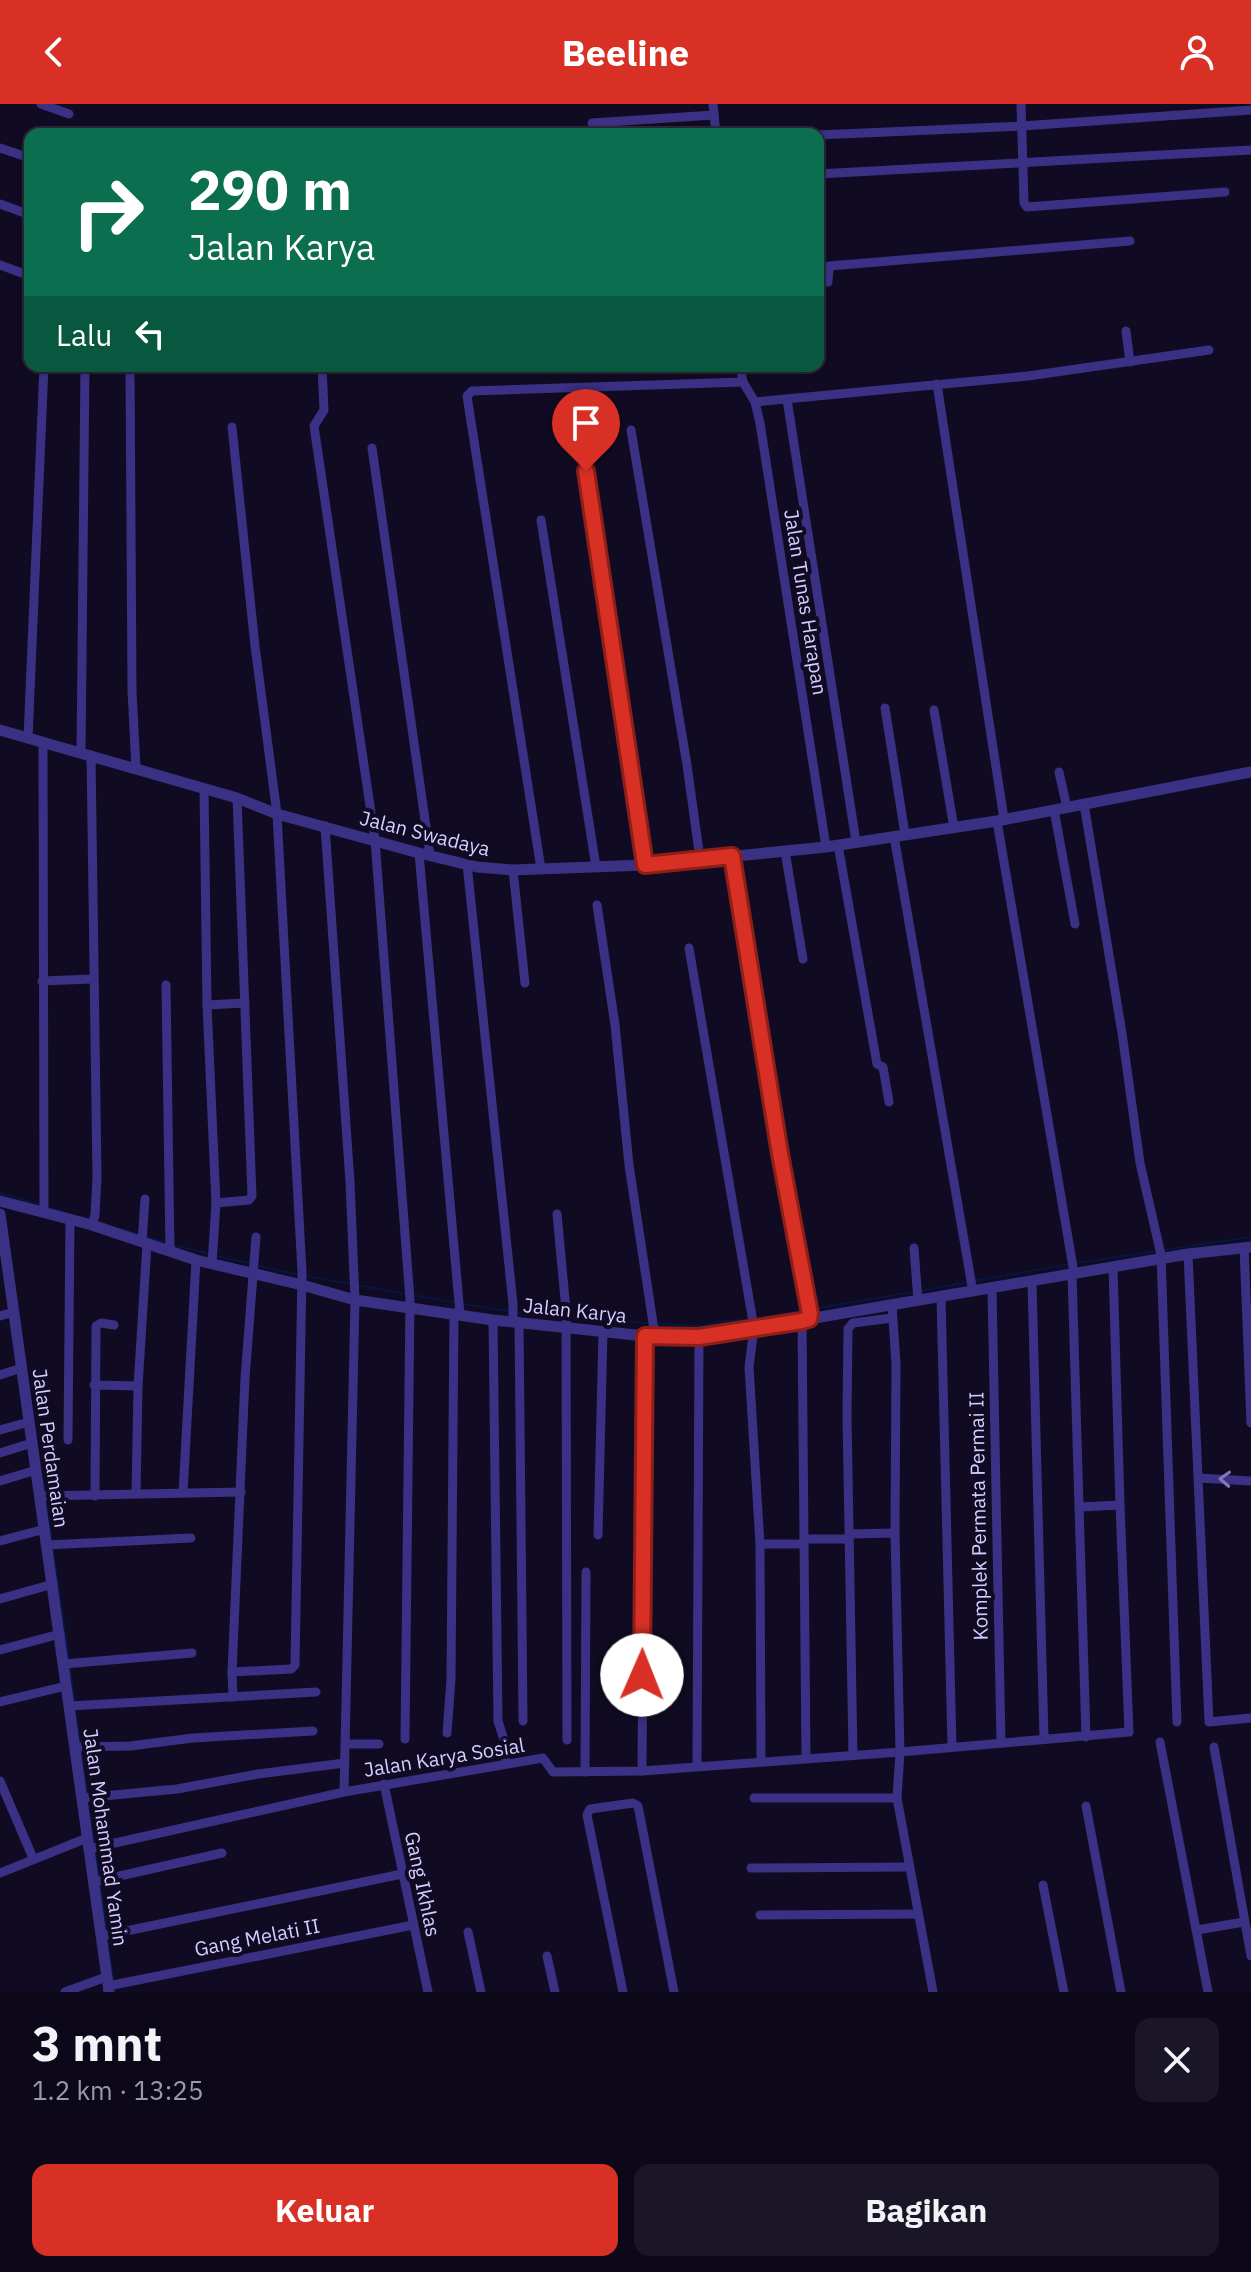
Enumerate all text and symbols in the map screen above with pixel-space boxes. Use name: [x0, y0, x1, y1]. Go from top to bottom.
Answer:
text: Beeline: [562, 29, 689, 76]
icon: back: [32, 30, 76, 74]
icon: person: [1175, 30, 1219, 74]
text: 290 m: [188, 153, 352, 225]
icon: right: [56, 160, 160, 264]
text: Jalan Karya: [188, 223, 375, 270]
icon: left: [128, 312, 172, 356]
text: Lalu: [56, 315, 112, 354]
pin: [552, 389, 620, 471]
icon: arrive: [564, 401, 608, 445]
street label: Jalan Tunas Harapan: [778, 507, 834, 697]
street label: Jalan Swadaya: [357, 804, 493, 862]
street label: Jalan Karya: [522, 1291, 628, 1329]
street label: Jalan Perdamaian: [26, 1367, 76, 1529]
street label: Komplek Permata Permai II: [962, 1391, 994, 1641]
one-way arrow: [1218, 1471, 1231, 1488]
position arrow: [600, 1633, 684, 1717]
street label: Jalan Mohammad Yamin: [77, 1726, 135, 1948]
street label: Jalan Karya Sosial: [362, 1731, 526, 1783]
street label: Gang Ikhlas: [399, 1829, 447, 1939]
street label: Gang Melati II: [192, 1912, 322, 1962]
text: 3 mnt: [32, 2012, 162, 2074]
button: close: [1135, 2018, 1219, 2102]
text: 1.2 km · 13:25: [32, 2073, 204, 2107]
button: Keluar: [32, 2164, 618, 2256]
button: Bagikan: [634, 2164, 1219, 2256]

